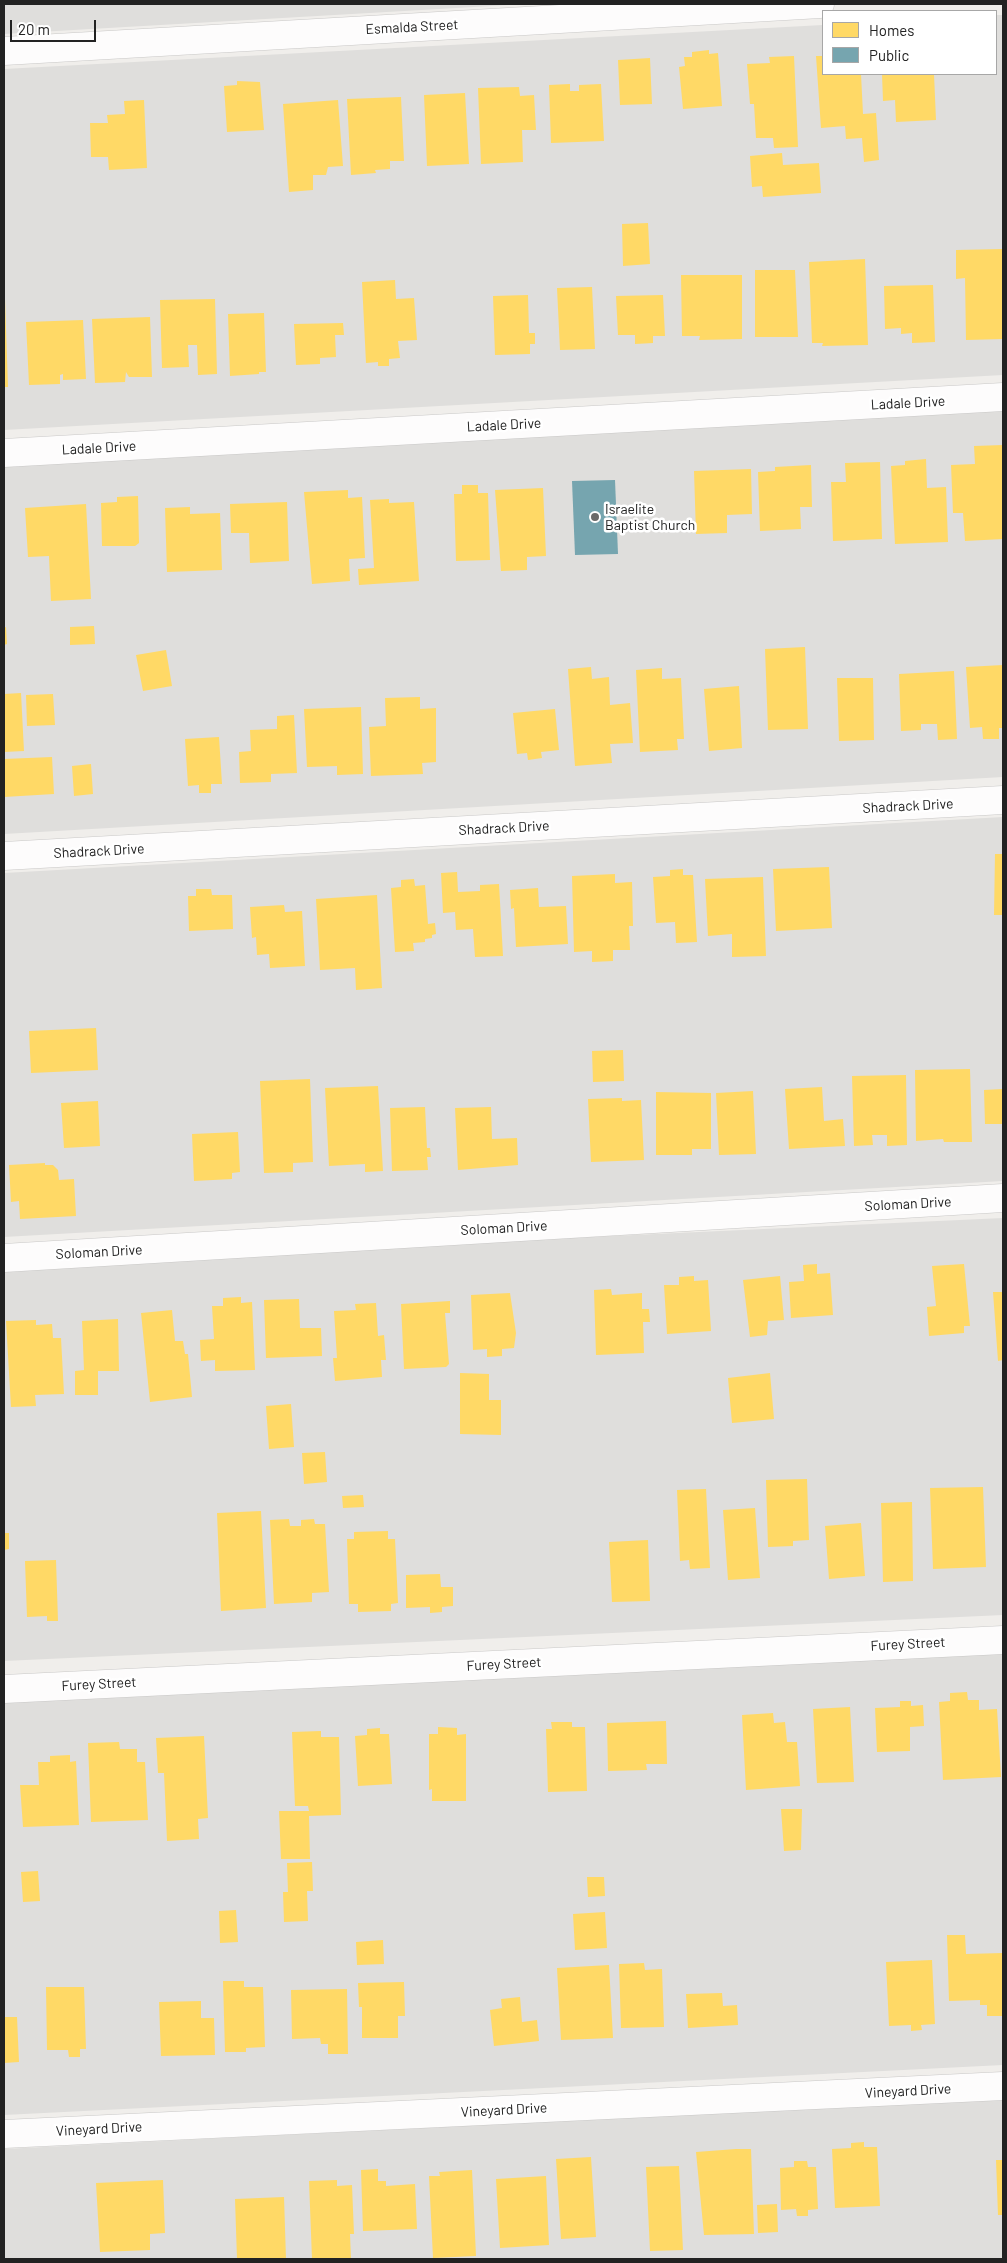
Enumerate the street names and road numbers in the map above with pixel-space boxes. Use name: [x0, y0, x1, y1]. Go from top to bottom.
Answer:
street label: Esmalda Street: [365, 16, 459, 38]
street label: Ladale Drive: [870, 393, 946, 413]
street label: Ladale Drive: [466, 415, 542, 435]
street label: Ladale Drive: [61, 438, 137, 458]
street label: Shadrack Drive: [862, 795, 954, 817]
street label: Shadrack Drive: [458, 817, 550, 839]
street label: Shadrack Drive: [53, 840, 145, 862]
street label: Soloman Drive: [864, 1193, 952, 1215]
street label: Soloman Drive: [460, 1217, 548, 1239]
street label: Soloman Drive: [55, 1241, 143, 1263]
street label: Furey Street: [870, 1634, 946, 1654]
street label: Furey Street: [466, 1654, 542, 1674]
street label: Furey Street: [61, 1674, 137, 1694]
street label: Vineyard Drive: [864, 2080, 952, 2102]
street label: Vineyard Drive: [460, 2099, 548, 2121]
street label: Vineyard Drive: [55, 2118, 143, 2140]

